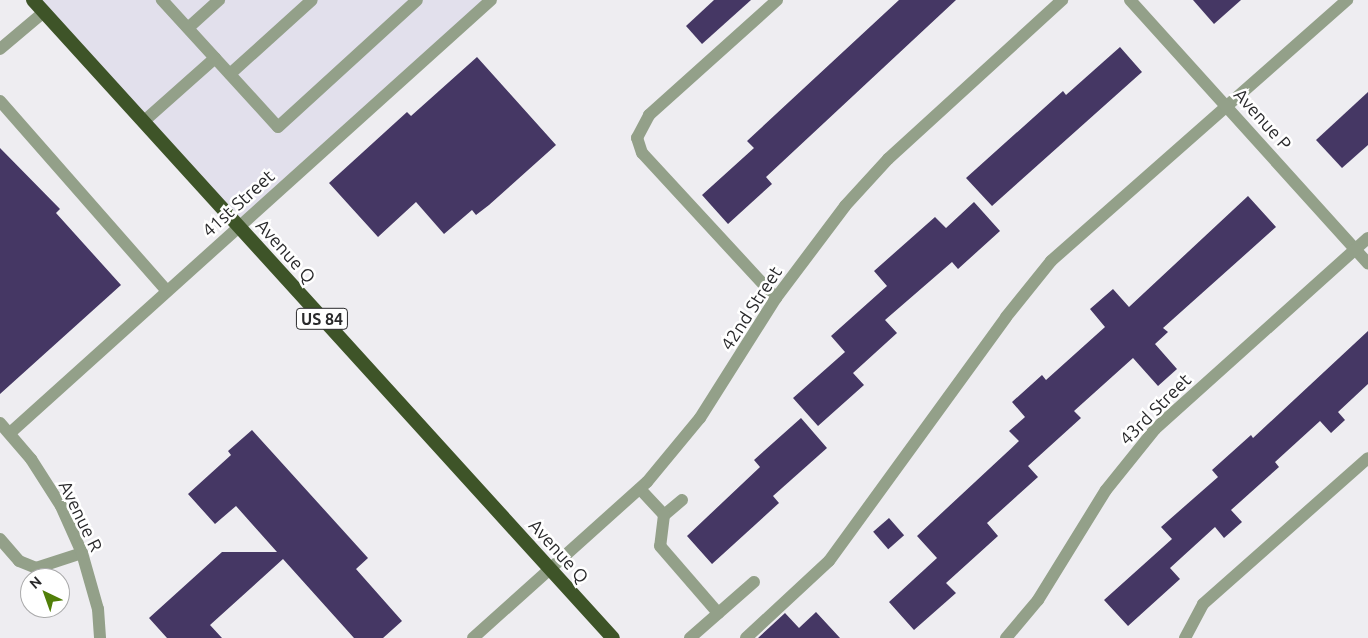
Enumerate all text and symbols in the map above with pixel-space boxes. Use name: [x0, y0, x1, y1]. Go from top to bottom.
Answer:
street label: Avenue P: [1230, 84, 1296, 154]
street label: 41st Street: [197, 165, 279, 241]
street label: Avenue Q: [252, 215, 320, 287]
street label: 42nd Street: [716, 262, 786, 354]
road number: US 84: [296, 306, 348, 332]
street label: 43rd Street: [1115, 369, 1195, 449]
street label: Avenue R: [55, 477, 107, 555]
street label: Avenue Q: [525, 515, 593, 587]
north arrow: [20, 568, 70, 618]
text: N: [26, 573, 45, 592]

